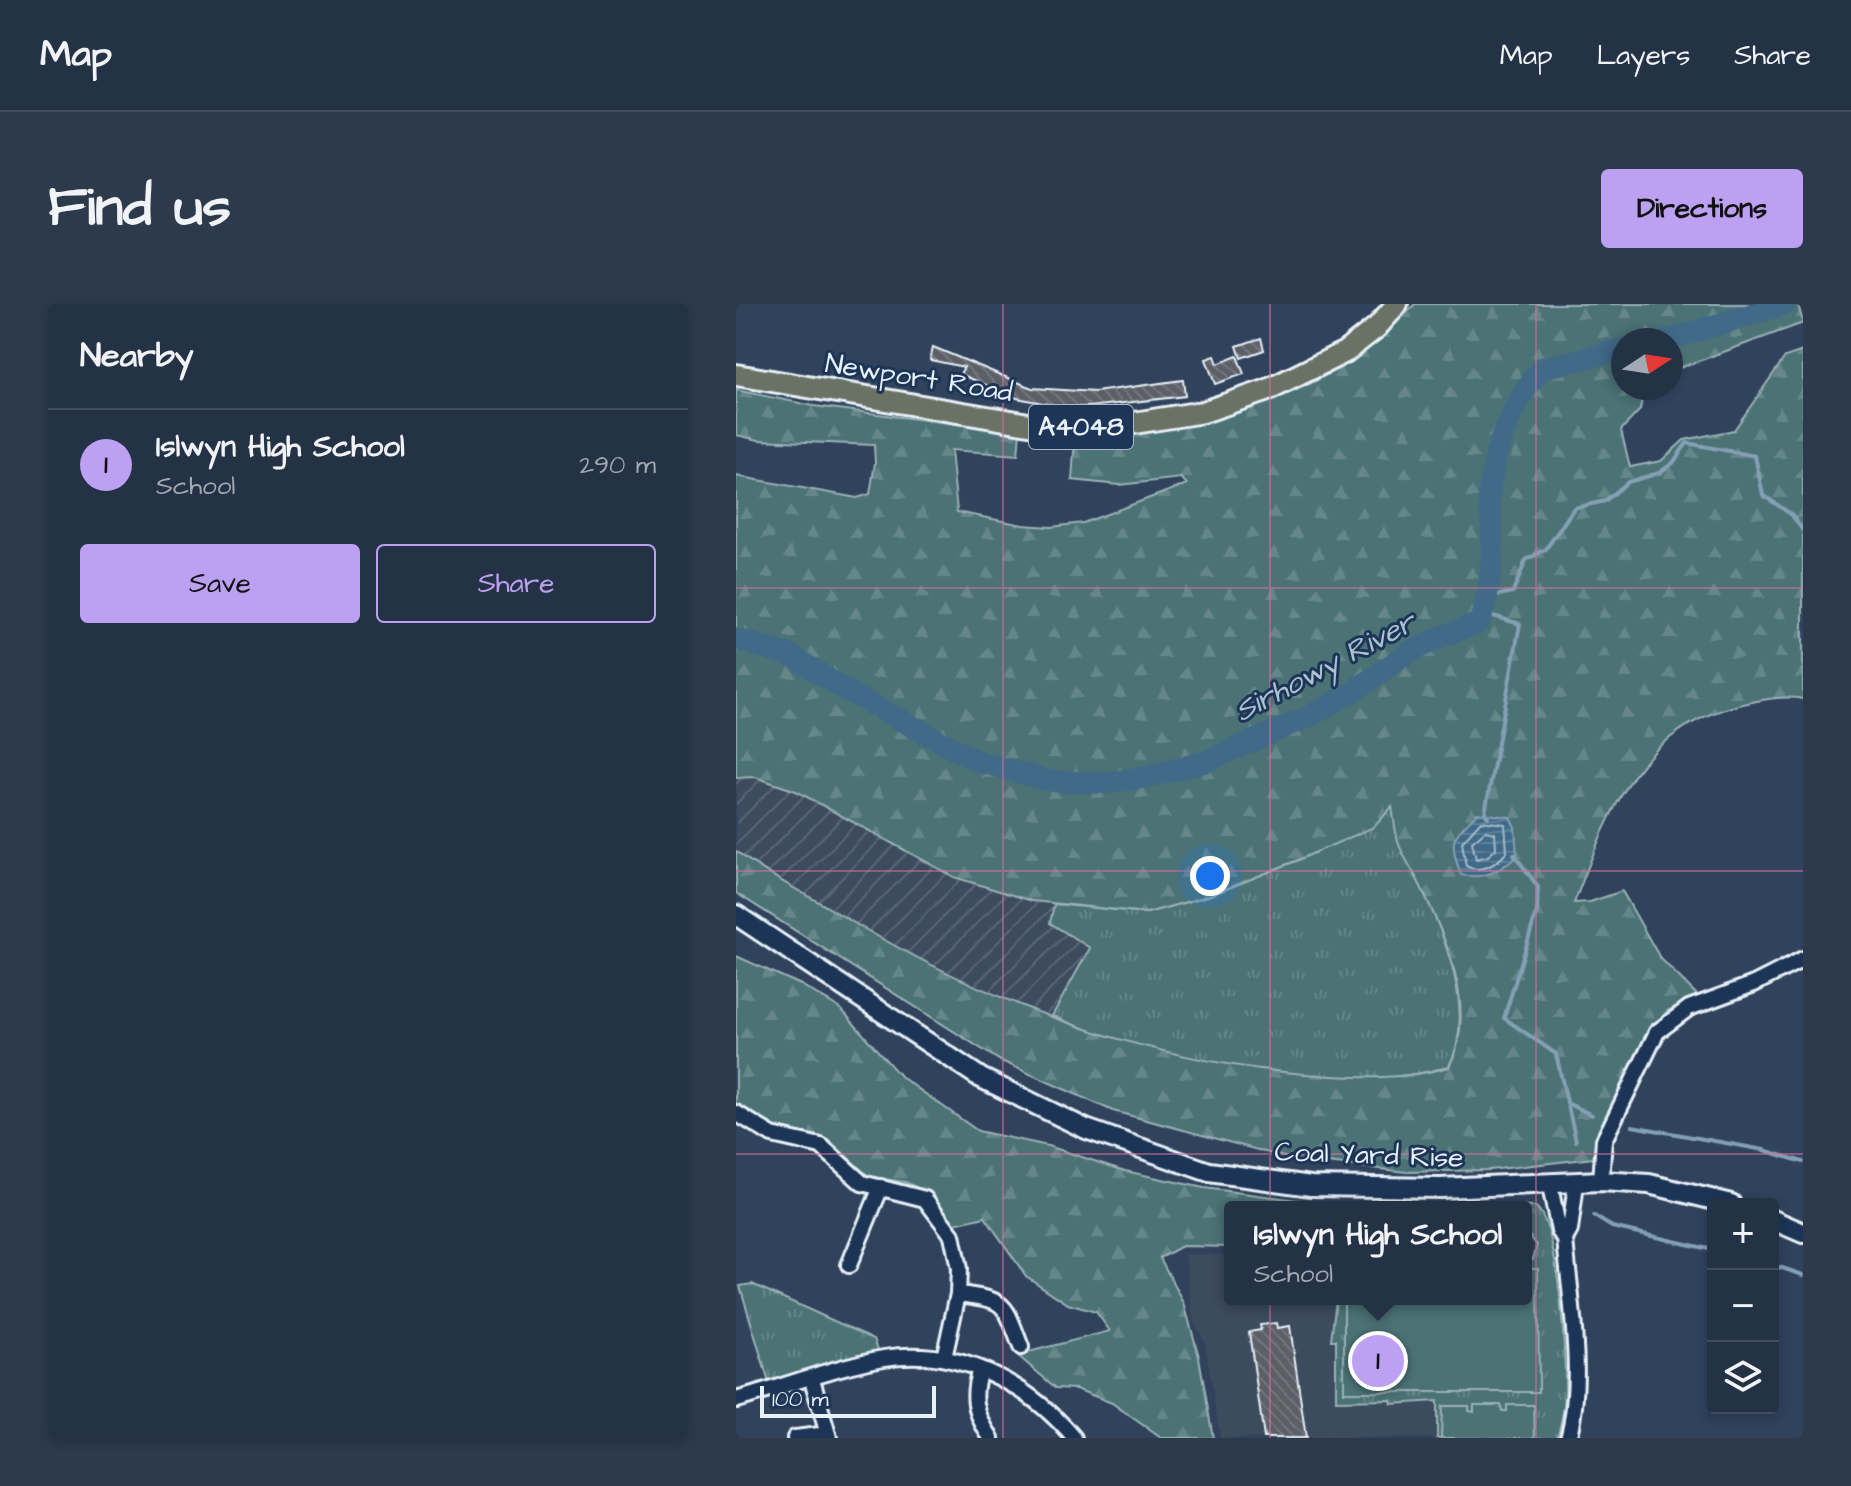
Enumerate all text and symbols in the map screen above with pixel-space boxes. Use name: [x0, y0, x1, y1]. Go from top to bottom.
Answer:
text: Map: [40, 29, 112, 81]
text: Map: [1500, 36, 1553, 75]
text: Layers: [1597, 36, 1690, 75]
text: Share: [1734, 36, 1811, 75]
text: Find us: [48, 169, 231, 247]
button: Directions: [1601, 169, 1803, 248]
north arrow: [1611, 328, 1683, 400]
text: Nearby: [80, 332, 194, 380]
street label: Newport Road: [823, 344, 1015, 412]
road number: A4048: [1029, 405, 1133, 449]
text: Islwyn High School: [156, 426, 405, 468]
text: 1: [104, 447, 108, 483]
text: 290 m: [579, 447, 656, 483]
text: School: [156, 468, 235, 504]
button: Save: [80, 544, 360, 623]
button: Share: [376, 544, 656, 623]
water label: Sirhowy River: [1227, 600, 1426, 733]
your location: [1190, 856, 1230, 896]
street label: Coal Yard Rise: [1274, 1132, 1464, 1178]
map controls: [1707, 1198, 1779, 1414]
button: +: [1707, 1198, 1779, 1270]
popup: [1224, 1201, 1532, 1305]
text: Islwyn High School: [1254, 1214, 1502, 1256]
text: School: [1254, 1256, 1333, 1292]
button: −: [1707, 1270, 1779, 1342]
pin: 1: [1352, 1331, 1404, 1391]
button: layers: [1707, 1342, 1779, 1414]
scale bar: [760, 1382, 936, 1418]
text: 100 m: [772, 1384, 829, 1415]

